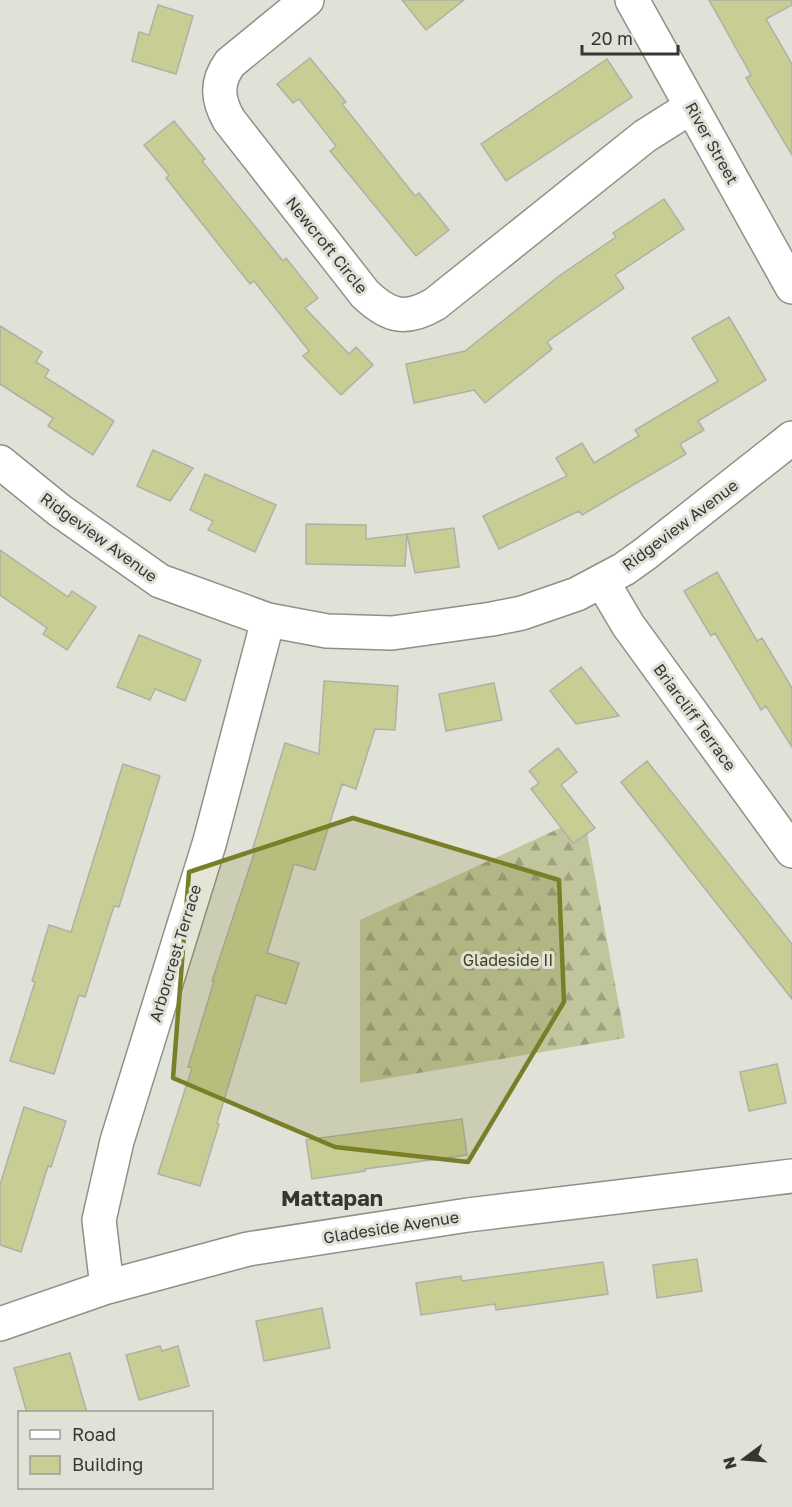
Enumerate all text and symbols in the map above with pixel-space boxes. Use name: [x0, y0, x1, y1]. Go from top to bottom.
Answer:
scale bar: [582, 18, 678, 56]
text: 20 m: [591, 27, 633, 49]
street label: River Street: [681, 98, 743, 188]
street label: Newcroft Circle: [282, 192, 372, 298]
street label: Ridgeview Avenue: [618, 475, 742, 575]
street label: Ridgeview Avenue: [37, 488, 161, 586]
street label: Briarcliff Terrace: [649, 660, 741, 774]
street label: Arborcrest Terrace: [145, 882, 205, 1024]
park label: Gladeside II: [463, 950, 553, 970]
district label: Mattapan: [281, 1184, 383, 1211]
street label: Gladeside Avenue: [322, 1206, 460, 1248]
legend: [18, 1411, 213, 1489]
text: Road: [72, 1423, 116, 1445]
north arrow: [714, 1429, 774, 1489]
text: Building: [72, 1453, 143, 1475]
text: N: [718, 1455, 741, 1472]

